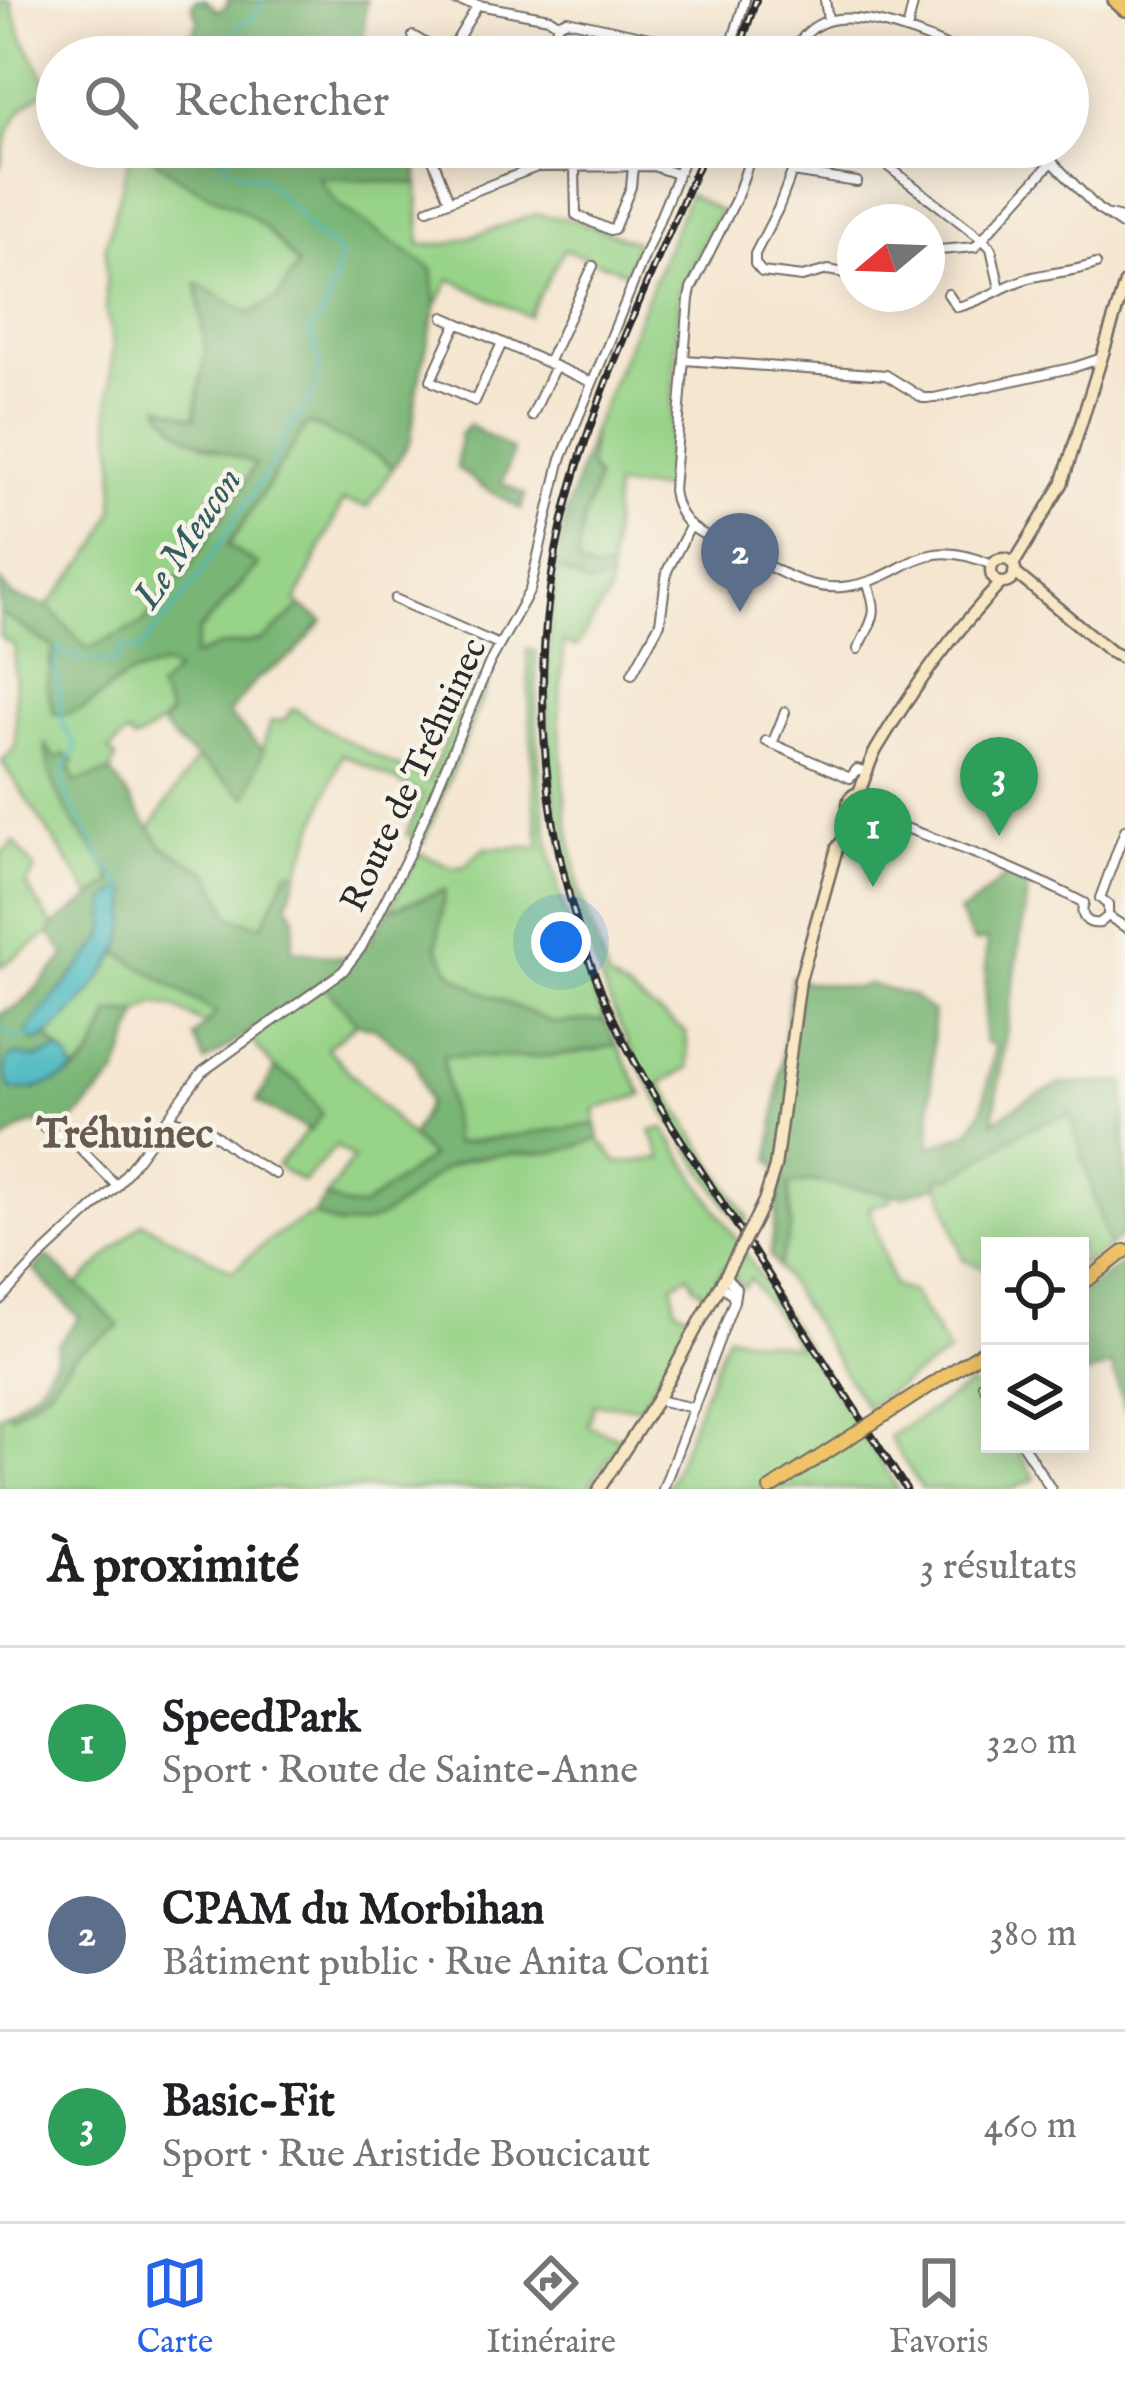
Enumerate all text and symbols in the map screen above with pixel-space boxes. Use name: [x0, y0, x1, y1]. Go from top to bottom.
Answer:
search box: [36, 36, 1089, 168]
icon: search: [78, 69, 144, 135]
text: Rechercher: [174, 74, 389, 131]
north arrow: [837, 204, 945, 312]
water label: Le Meucon: [123, 459, 254, 620]
pin: 2: [701, 513, 779, 612]
street label: Route de Tréhuinec: [331, 631, 498, 920]
pin: 3: [960, 737, 1038, 836]
pin: 1: [834, 788, 912, 887]
your location: [531, 912, 591, 972]
district label: Tréhuinec: [36, 1109, 213, 1162]
map controls: [981, 1237, 1089, 1453]
button: locate: [981, 1237, 1089, 1345]
button: layers: [981, 1345, 1089, 1453]
text: À proximité: [48, 1535, 299, 1600]
text: 3 résultats: [920, 1543, 1077, 1592]
text: SpeedPark: [162, 1690, 360, 1747]
text: 1: [80, 1718, 94, 1767]
text: 320 m: [986, 1718, 1077, 1767]
text: Sport · Route de Sainte-Anne: [162, 1747, 638, 1796]
text: CPAM du Morbihan: [162, 1882, 544, 1939]
text: 2: [78, 1910, 96, 1959]
text: 380 m: [989, 1910, 1077, 1959]
text: Bâtiment public · Rue Anita Conti: [162, 1939, 710, 1988]
text: Basic-Fit: [162, 2074, 335, 2131]
text: 3: [80, 2102, 94, 2151]
text: 460 m: [984, 2102, 1077, 2151]
text: Sport · Rue Aristide Boucicaut: [162, 2131, 650, 2180]
tab: Carte: [137, 2250, 213, 2364]
tab: Itinéraire: [487, 2250, 616, 2364]
tab: Favoris: [889, 2250, 988, 2364]

